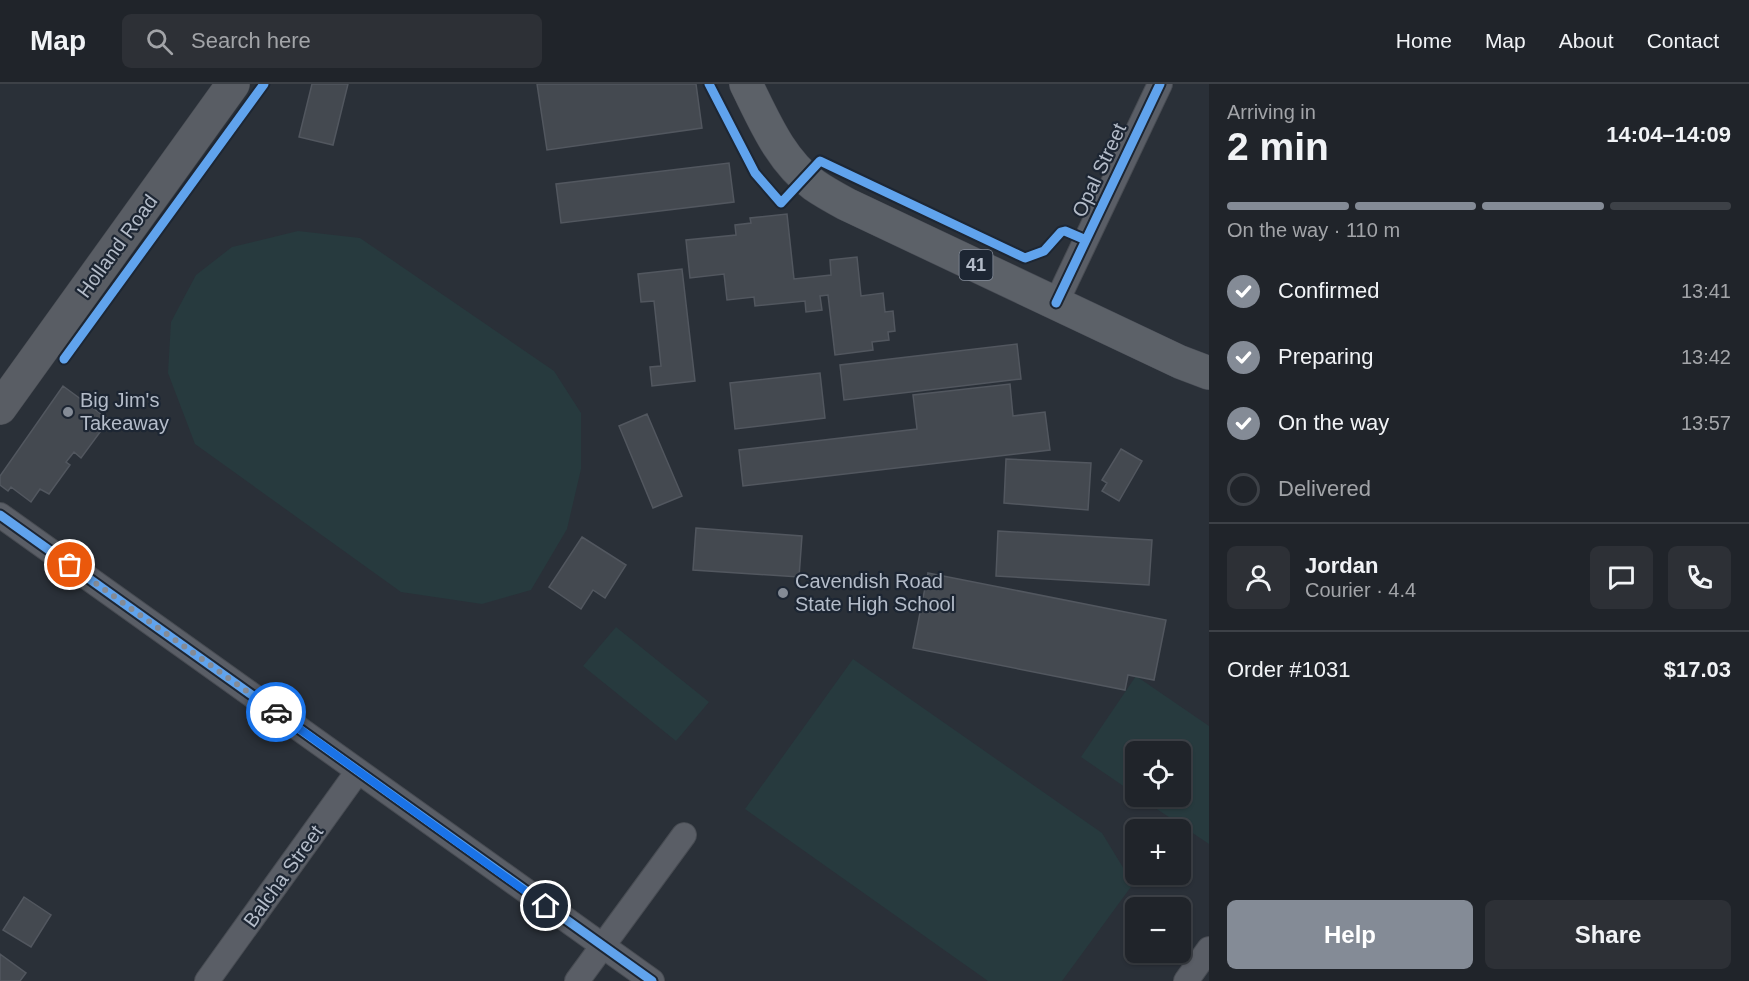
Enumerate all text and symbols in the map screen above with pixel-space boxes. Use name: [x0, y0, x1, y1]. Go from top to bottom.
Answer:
search box: [122, 14, 542, 68]
text: Map: [30, 25, 86, 56]
icon: search: [143, 25, 176, 58]
text: Search here: [191, 28, 311, 53]
text: Home: [1396, 29, 1452, 52]
text: Map: [1485, 29, 1526, 52]
text: About: [1559, 29, 1614, 52]
text: Contact: [1647, 29, 1719, 52]
text: Arriving in: [1227, 101, 1316, 123]
street label: Opal Street: [1068, 119, 1131, 220]
text: 14:04–14:09: [1606, 122, 1731, 147]
text: 2 min: [1227, 125, 1329, 168]
street label: Holland Road: [72, 191, 162, 301]
text: On the way · 110 m: [1227, 219, 1400, 241]
road number: 41: [960, 250, 992, 280]
icon: check: [1227, 275, 1260, 308]
text: Confirmed: [1278, 278, 1379, 303]
text: 13:41: [1681, 280, 1731, 302]
icon: check: [1227, 341, 1260, 374]
text: Preparing: [1278, 344, 1373, 369]
text: 13:42: [1681, 346, 1731, 368]
place label: Big Jim's Takeaway: [80, 389, 169, 434]
marker: Big Jim's Takeaway: [61, 405, 75, 419]
icon: check: [1227, 407, 1260, 440]
text: On the way: [1278, 410, 1389, 435]
text: 13:57: [1681, 412, 1731, 434]
text: Delivered: [1278, 476, 1371, 501]
pin: [44, 539, 95, 590]
button: person: [1227, 546, 1290, 609]
button: chat: [1590, 546, 1653, 609]
button: phone: [1668, 546, 1731, 609]
icon: bag: [53, 548, 86, 581]
text: Jordan: [1305, 553, 1378, 578]
place label: Cavendish Road State High School: [795, 570, 955, 615]
text: Courier · 4.4: [1305, 579, 1416, 601]
marker: Cavendish Road State High School: [776, 586, 790, 600]
text: Order #1031: [1227, 657, 1351, 682]
text: $17.03: [1664, 657, 1731, 682]
courier: [246, 682, 306, 742]
icon: car: [260, 696, 293, 729]
map controls: [1125, 741, 1191, 963]
button: locate: [1125, 741, 1191, 807]
button: +: [1125, 819, 1191, 885]
street label: Balcha Street: [239, 821, 327, 931]
pin: [520, 880, 571, 931]
icon: home: [529, 889, 562, 922]
button: −: [1125, 897, 1191, 963]
button: Help: [1227, 900, 1473, 969]
button: Share: [1485, 900, 1731, 969]

